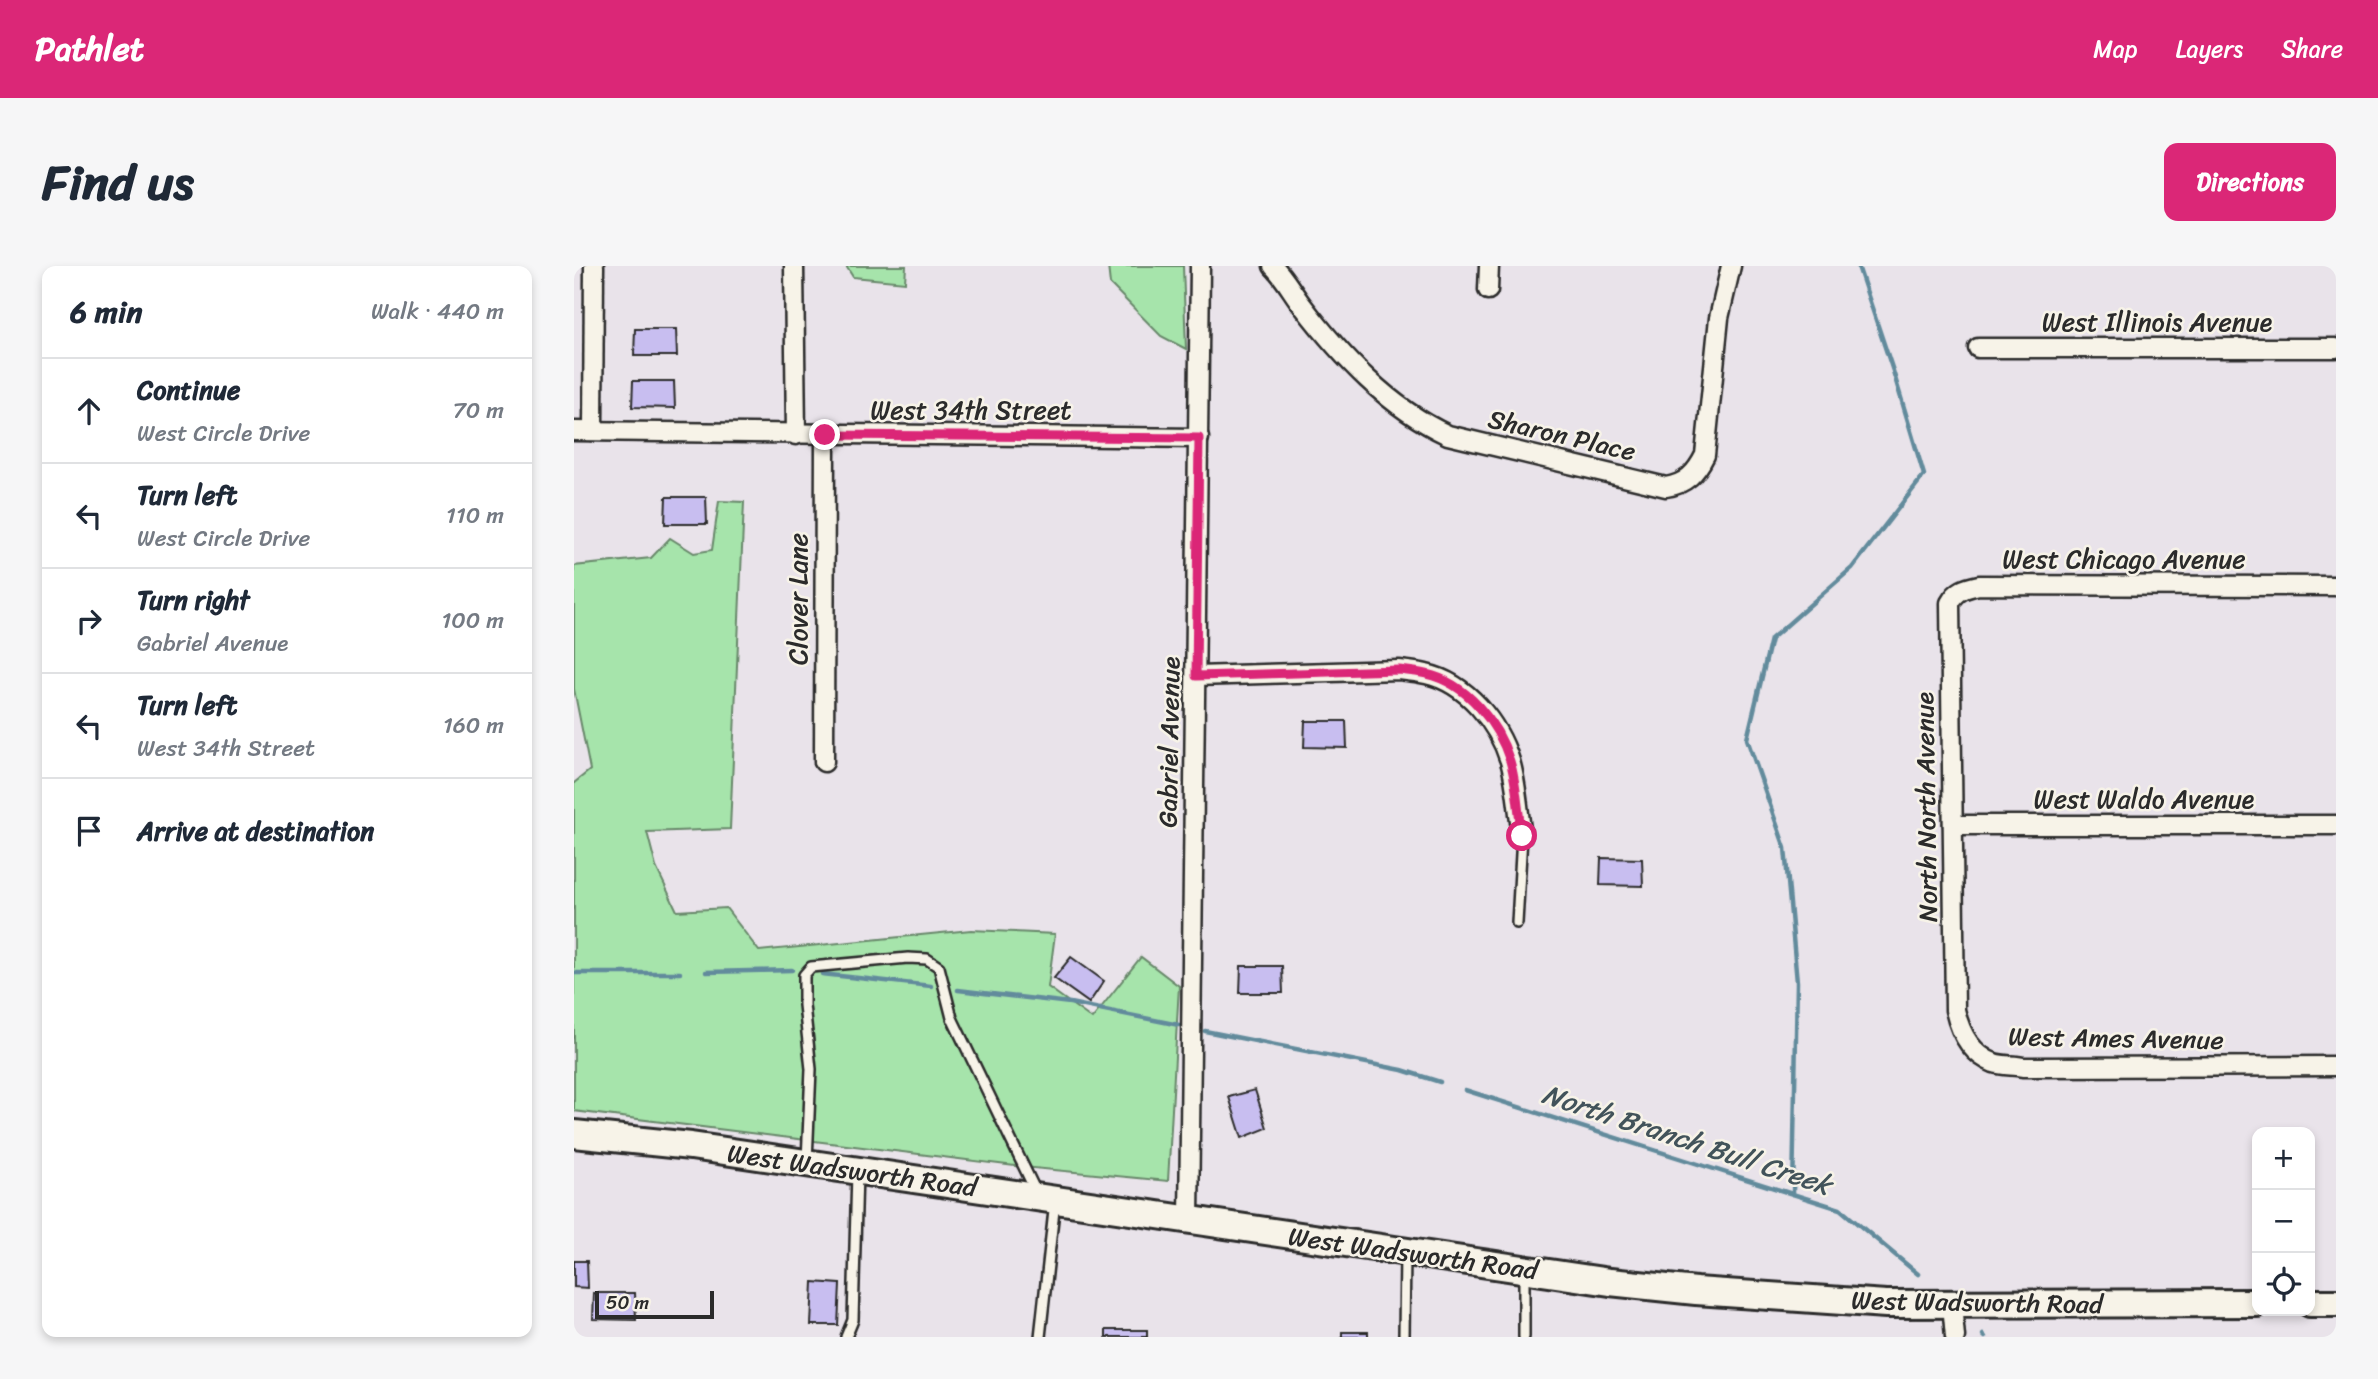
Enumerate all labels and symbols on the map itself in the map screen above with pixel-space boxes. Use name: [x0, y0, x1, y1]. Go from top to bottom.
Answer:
street label: West Illinois Avenue: [2042, 299, 2273, 345]
street label: West 34th Street: [870, 387, 1072, 433]
street label: Sharon Place: [1484, 396, 1640, 474]
route end: [809, 419, 840, 450]
street label: Clover Lane: [775, 533, 821, 665]
street label: West Chicago Avenue: [2002, 536, 2246, 582]
street label: Gabriel Avenue: [1145, 656, 1193, 828]
street label: North North Avenue: [1901, 691, 1951, 923]
street label: West Waldo Avenue: [2034, 776, 2255, 822]
route start: [1506, 820, 1537, 851]
street label: West Ames Avenue: [2008, 1013, 2224, 1063]
water label: North Branch Bull Creek: [1536, 1070, 1841, 1210]
street label: West Wadsworth Road: [724, 1130, 982, 1211]
street label: West Wadsworth Road: [1285, 1213, 1543, 1294]
street label: West Wadsworth Road: [1851, 1277, 2105, 1327]
scale bar: [595, 1288, 714, 1320]

